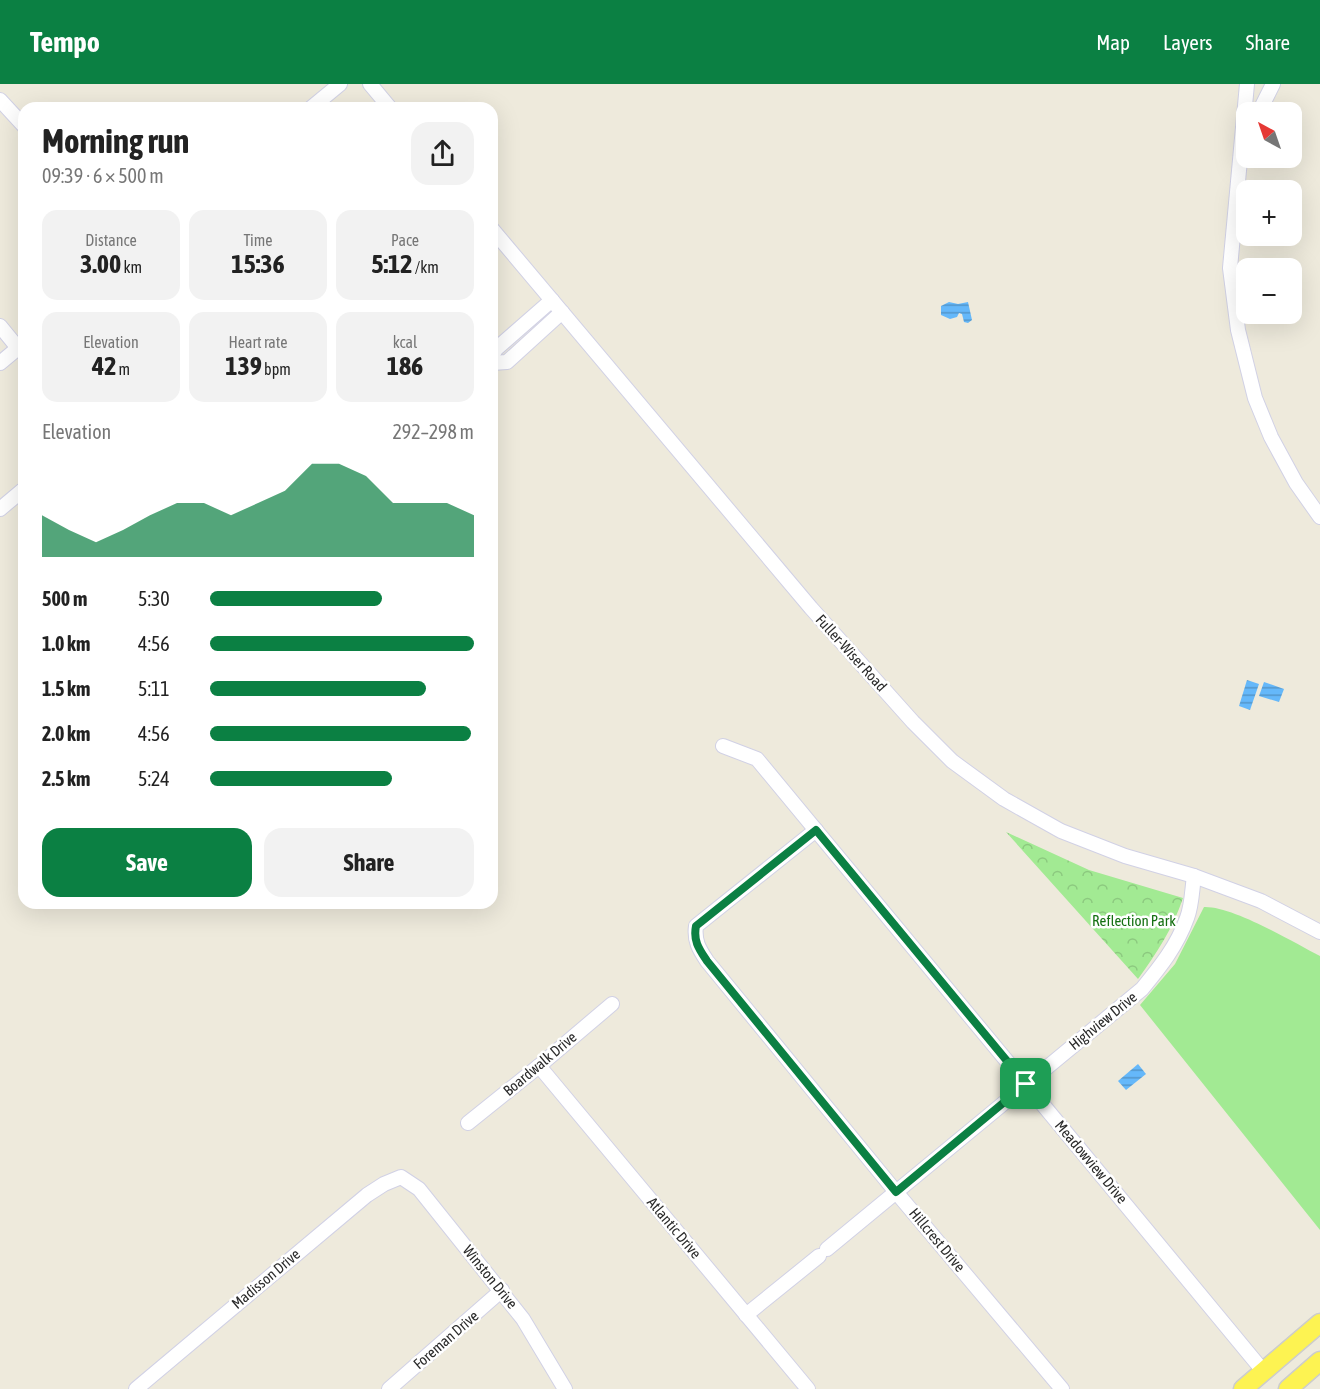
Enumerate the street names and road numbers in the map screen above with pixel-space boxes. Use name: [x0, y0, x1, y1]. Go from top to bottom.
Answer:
street label: Fuller-Wiser Road: [812, 611, 890, 695]
street label: Highview Drive: [1065, 988, 1140, 1053]
street label: Boardwalk Drive: [500, 1028, 580, 1099]
street label: Meadowview Drive: [1052, 1117, 1131, 1207]
street label: Atlantic Drive: [644, 1194, 705, 1262]
street label: Hillcrest Drive: [906, 1205, 969, 1275]
street label: Winston Drive: [460, 1242, 521, 1312]
street label: Madisson Drive: [228, 1245, 303, 1312]
street label: Foreman Drive: [410, 1307, 482, 1372]

